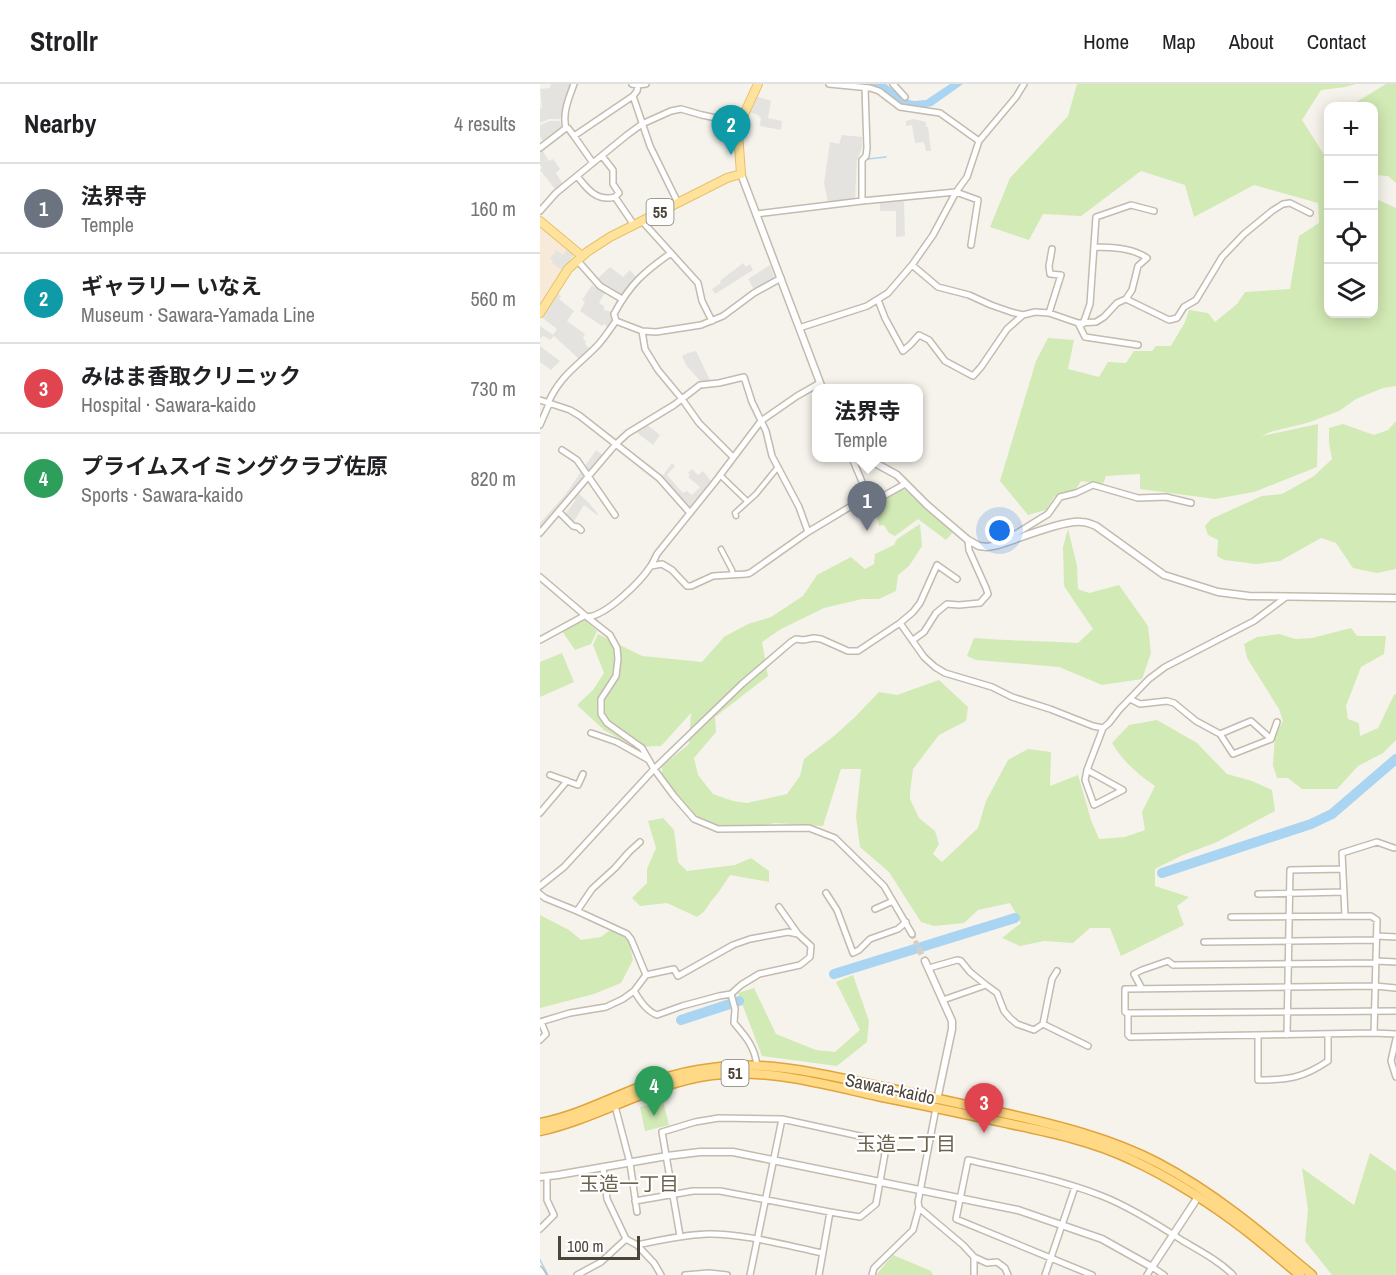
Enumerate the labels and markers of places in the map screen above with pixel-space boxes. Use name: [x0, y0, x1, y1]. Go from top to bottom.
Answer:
pin: 2: [712, 106, 750, 155]
pin: 1: [848, 482, 886, 531]
pin: 4: [634, 1066, 674, 1116]
pin: 3: [964, 1084, 1004, 1133]

